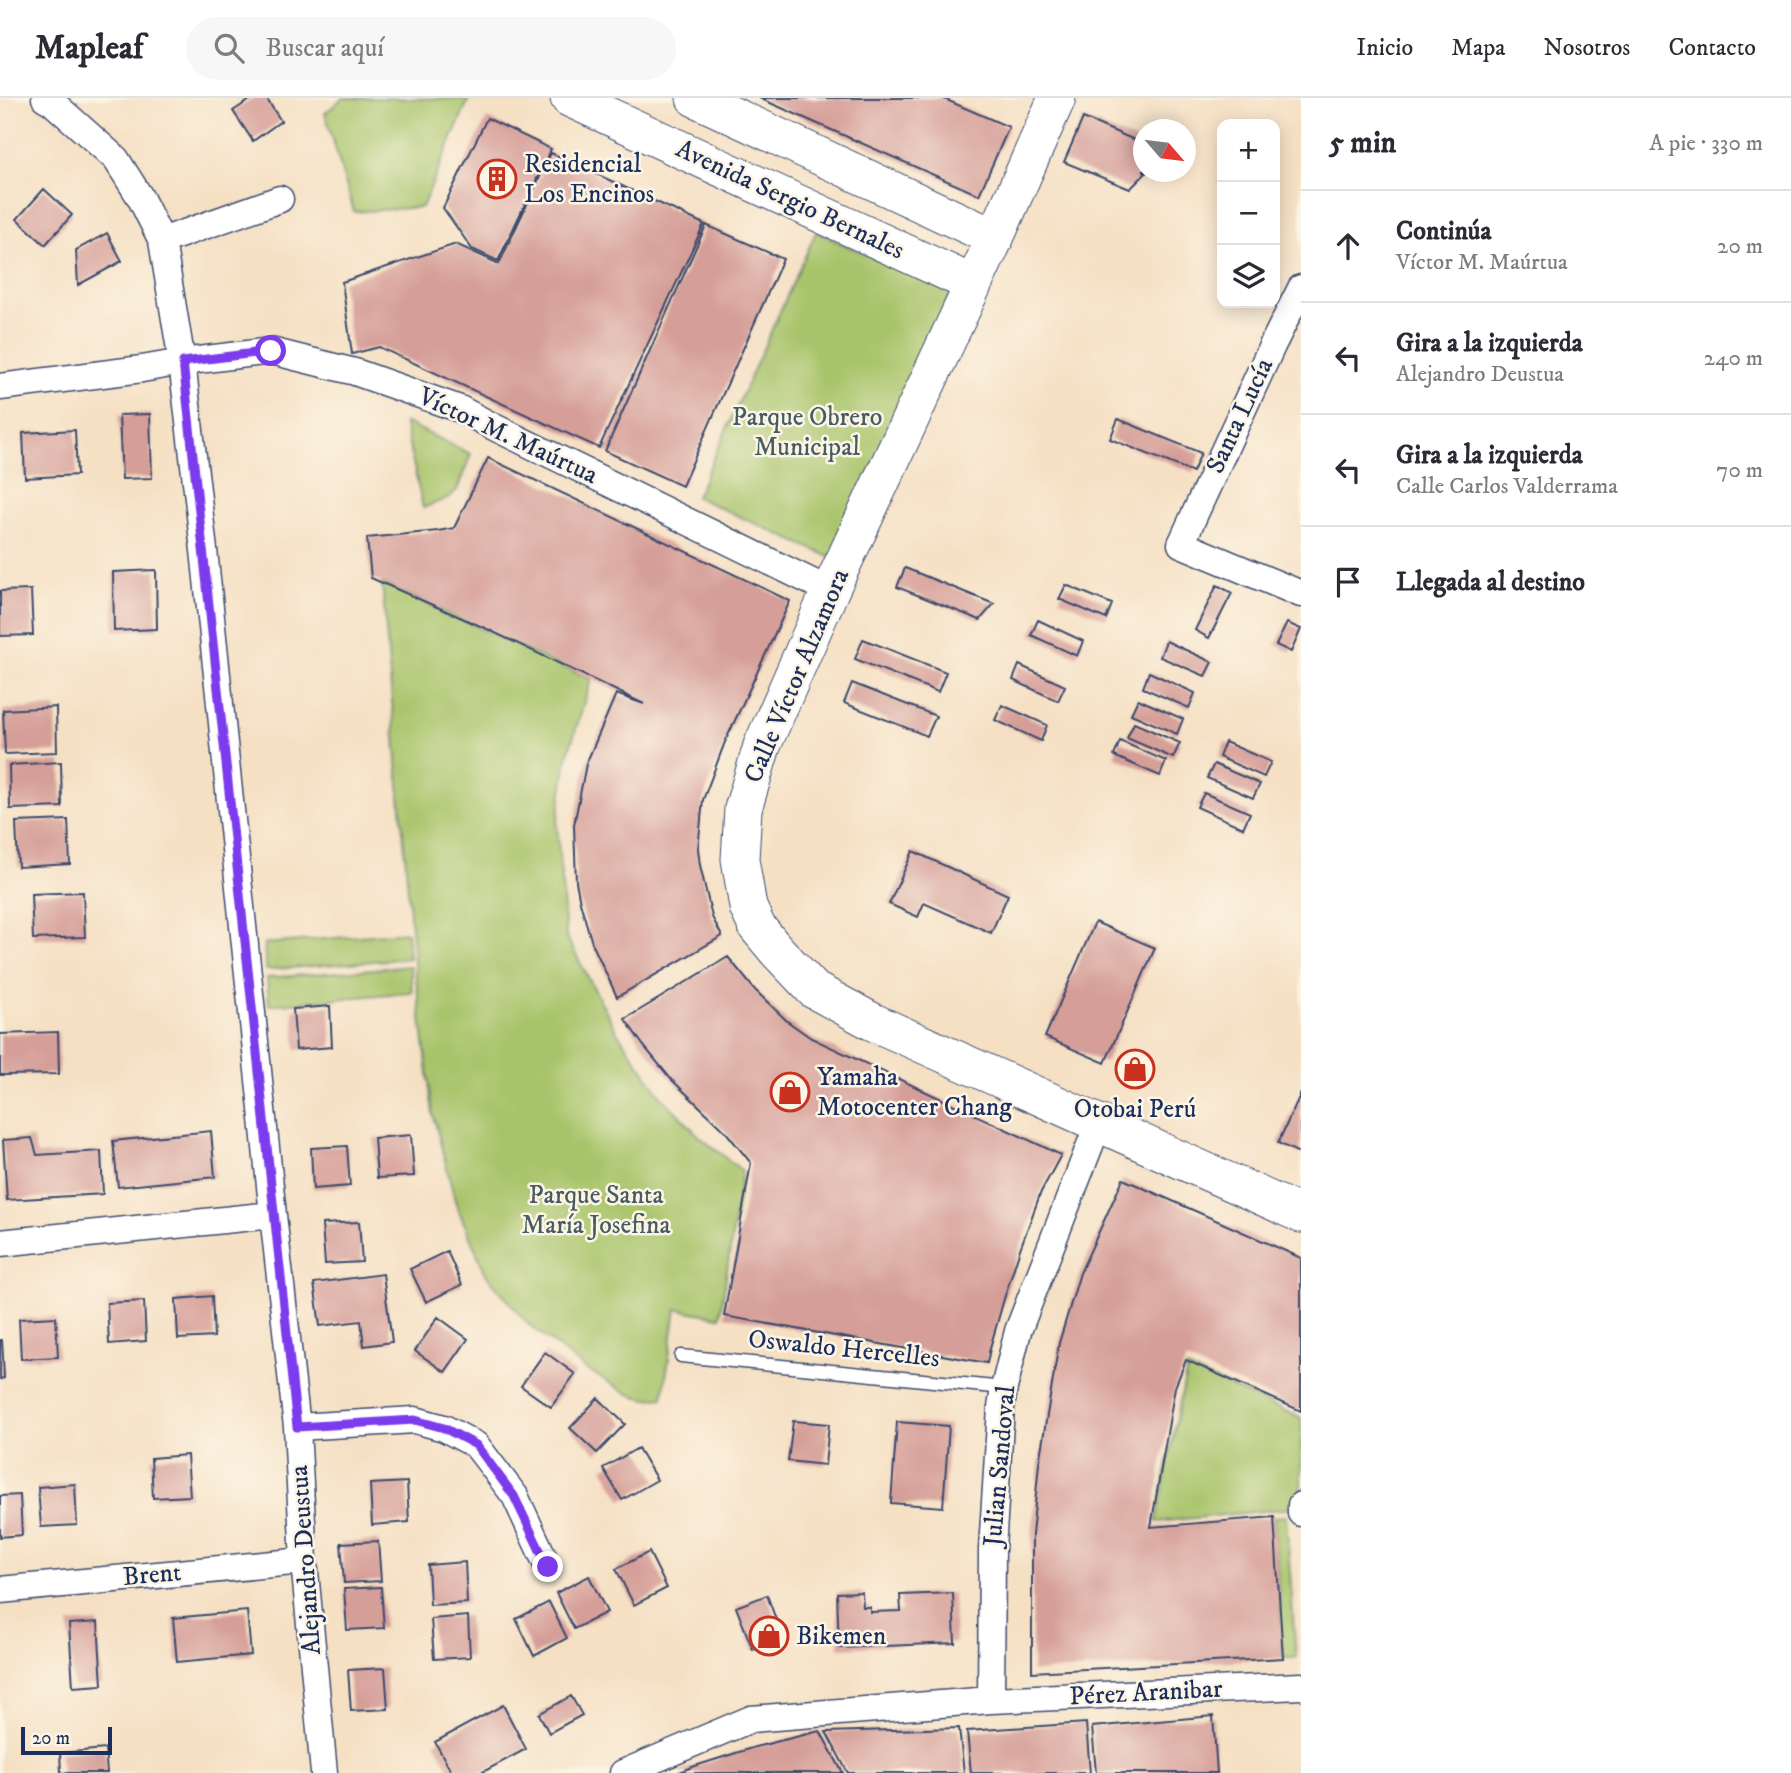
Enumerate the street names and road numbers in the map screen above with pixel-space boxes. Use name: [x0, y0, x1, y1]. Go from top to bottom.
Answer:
street label: Avenida Sergio Bernales: [670, 133, 910, 267]
street label: Santa Lucía: [1199, 353, 1281, 479]
street label: Víctor M. Maúrtua: [412, 380, 603, 492]
street label: Calle Víctor Alzamora: [737, 564, 857, 788]
street label: Oswaldo Hercelles: [747, 1323, 941, 1375]
street label: Julian Sandoval: [976, 1384, 1023, 1550]
street label: Alejandro Deustua: [283, 1464, 329, 1656]
street label: Brent: [121, 1556, 183, 1594]
street label: Pérez Aranibar: [1069, 1672, 1224, 1713]

